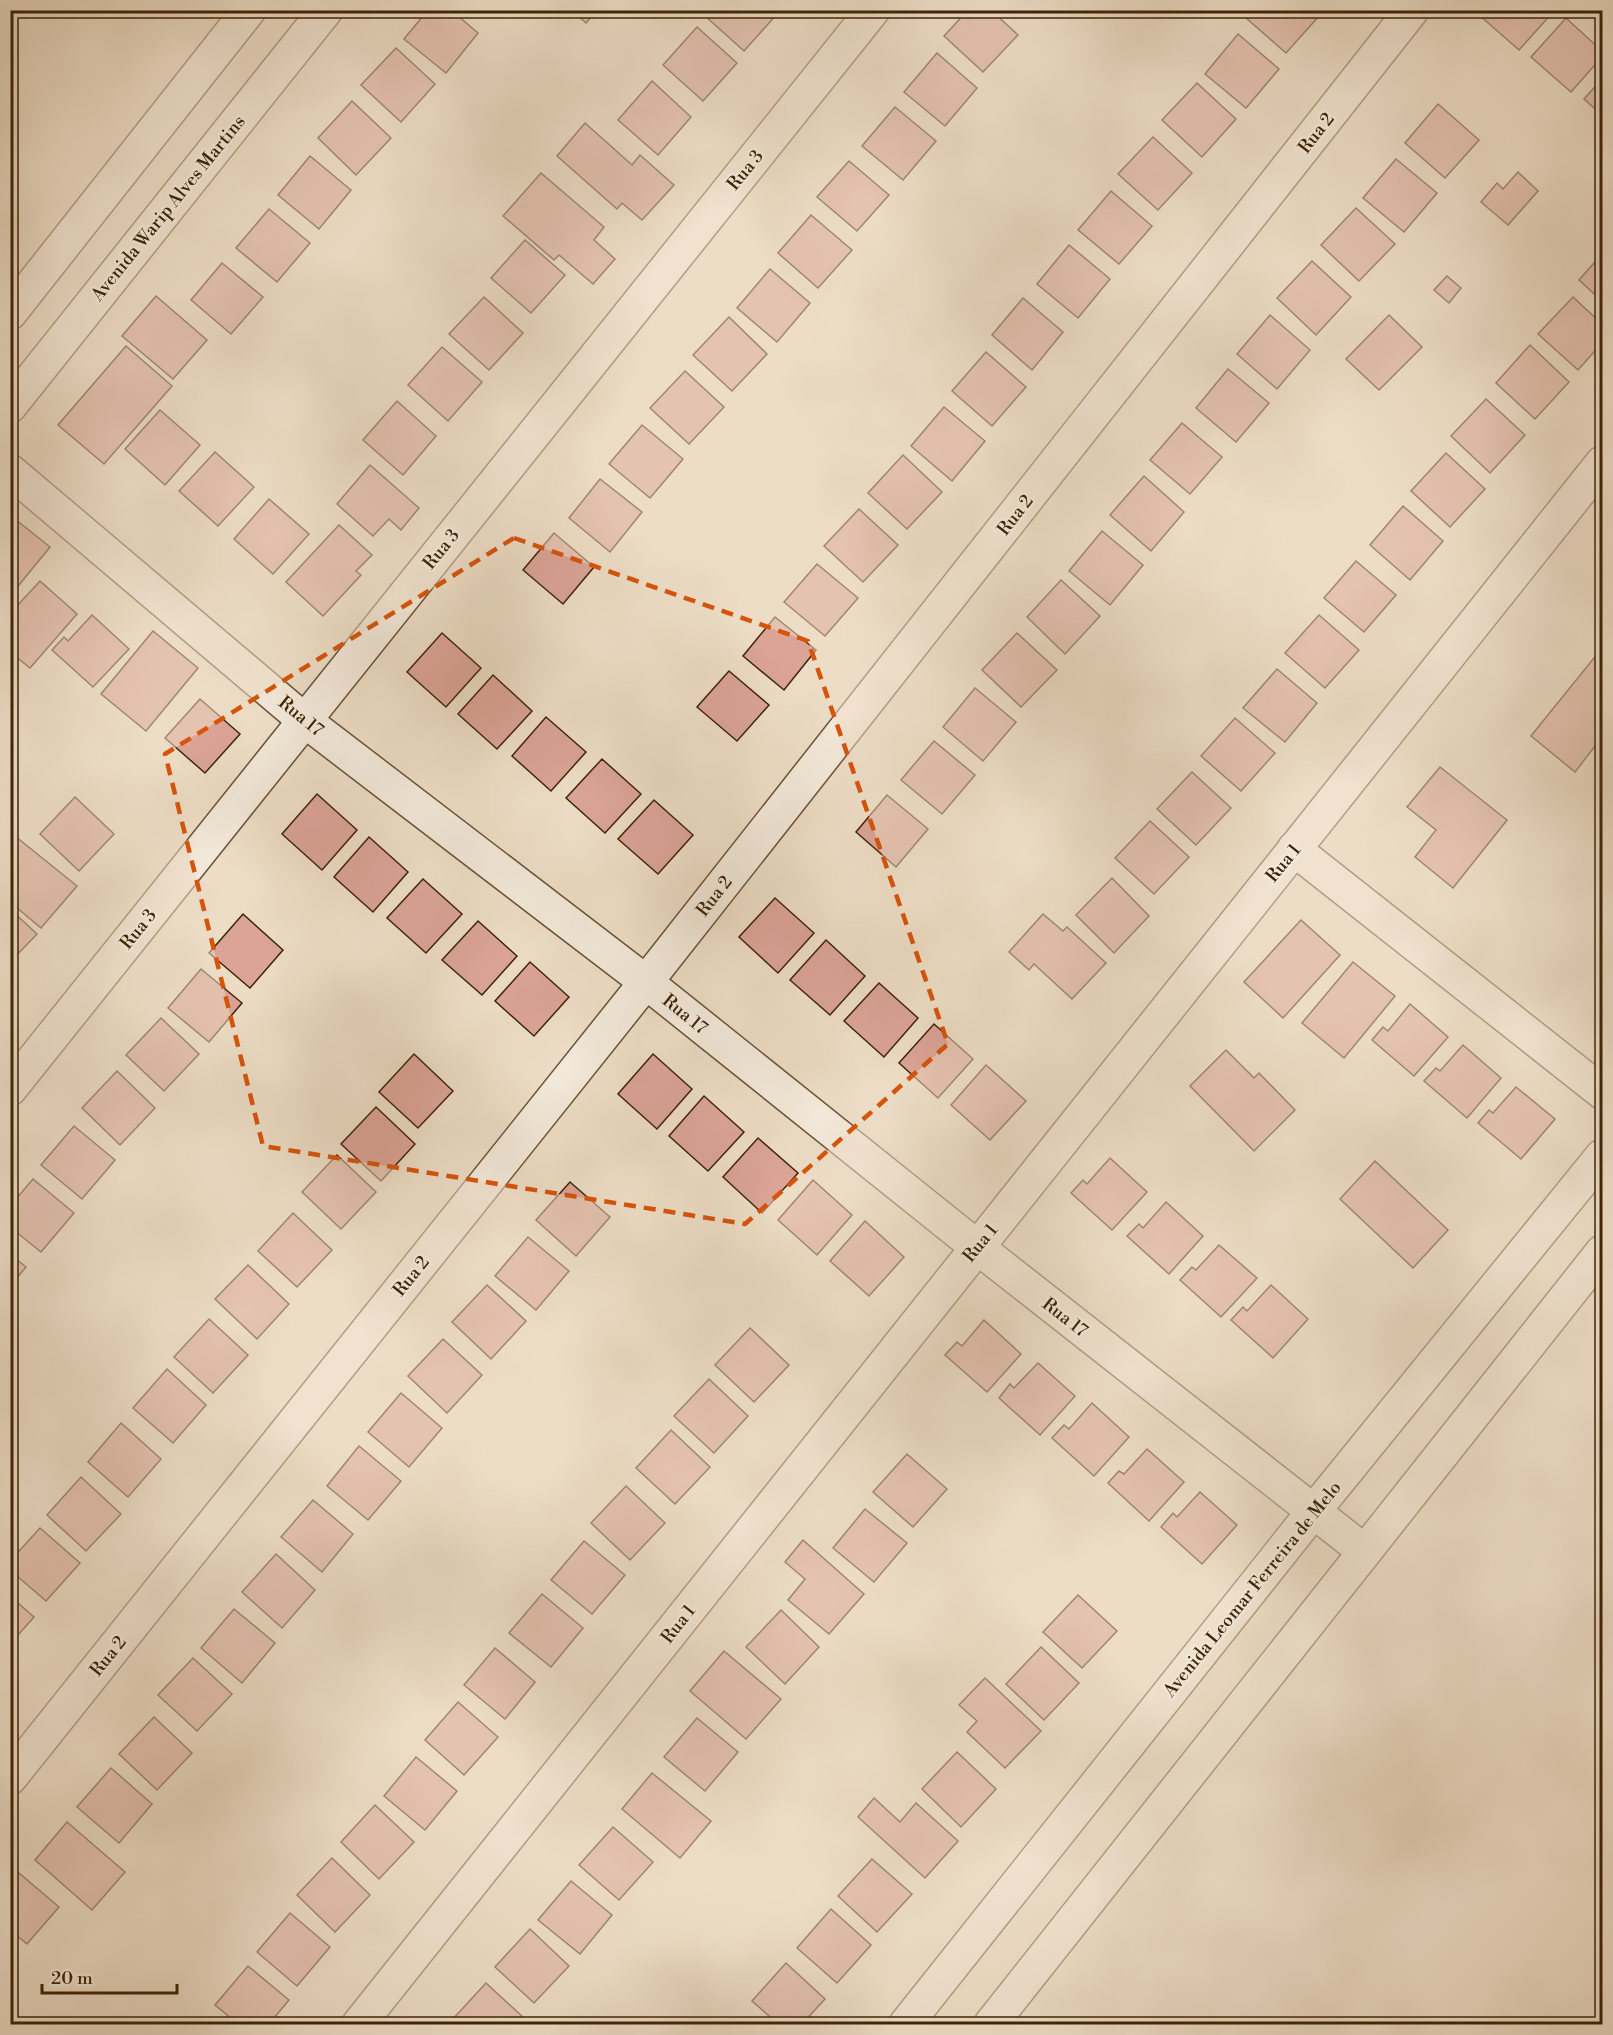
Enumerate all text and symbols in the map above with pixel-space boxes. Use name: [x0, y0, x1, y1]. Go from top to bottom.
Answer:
street label: Rua 2: [1293, 108, 1340, 158]
street label: Avenida Warip Alves Martins: [86, 111, 251, 307]
street label: Rua 3: [722, 145, 769, 195]
street label: Rua 2: [992, 490, 1039, 540]
street label: Rua 3: [418, 524, 465, 574]
street label: Rua 17: [273, 691, 328, 742]
street label: Rua 1: [1261, 839, 1306, 887]
street label: Rua 2: [691, 871, 738, 921]
street label: Rua 3: [115, 904, 162, 954]
street label: Rua 17: [657, 989, 712, 1040]
street label: Rua 1: [958, 1219, 1003, 1267]
street label: Rua 2: [388, 1251, 435, 1301]
street label: Rua 17: [1037, 1293, 1092, 1342]
street label: Avenida Leomar Ferreira de Melo: [1158, 1477, 1347, 1703]
street label: Rua 1: [656, 1600, 701, 1648]
street label: Rua 2: [85, 1631, 132, 1681]
scale bar: [42, 1957, 177, 1995]
text: 20 m: [51, 1967, 93, 1990]

